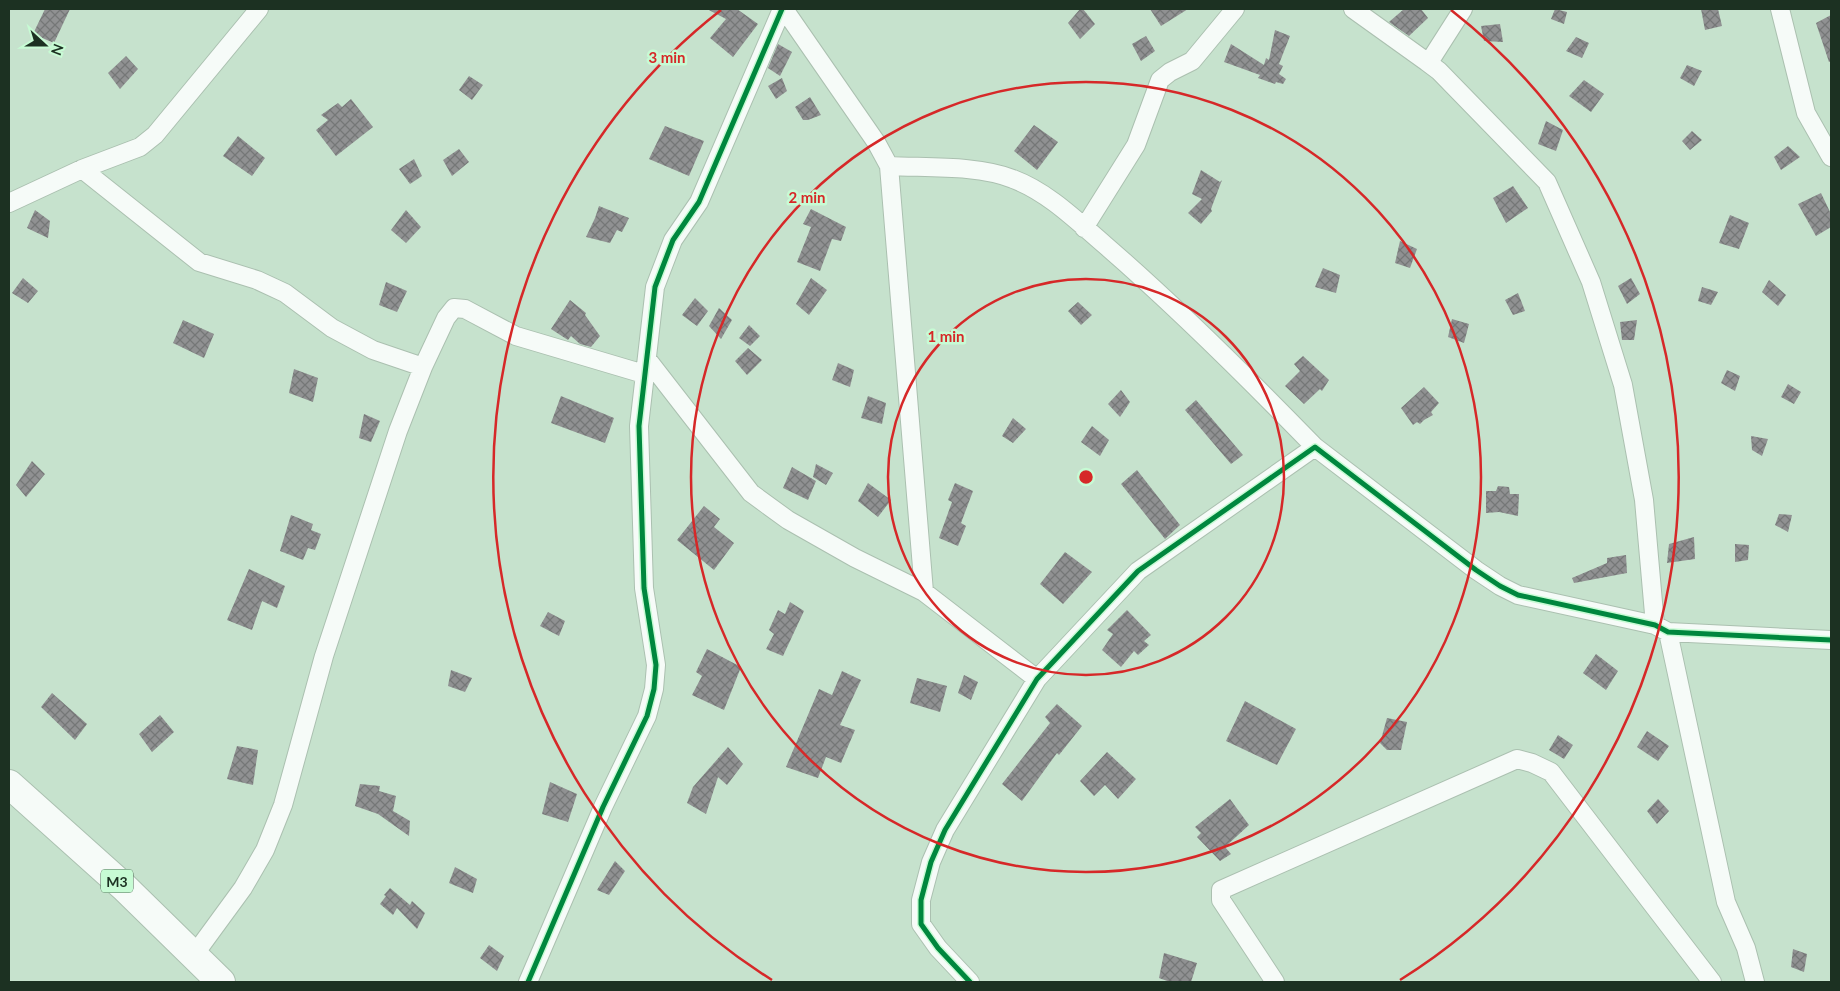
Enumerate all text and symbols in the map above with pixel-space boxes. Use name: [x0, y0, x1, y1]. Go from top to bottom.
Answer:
north arrow: [20, 20, 70, 70]
text: N: [48, 42, 67, 58]
text: 3 min: [648, 48, 686, 66]
text: 2 min: [788, 188, 826, 206]
text: 1 min: [927, 327, 965, 345]
centre of rings: [1077, 468, 1095, 486]
road number: M3: [101, 869, 133, 892]

